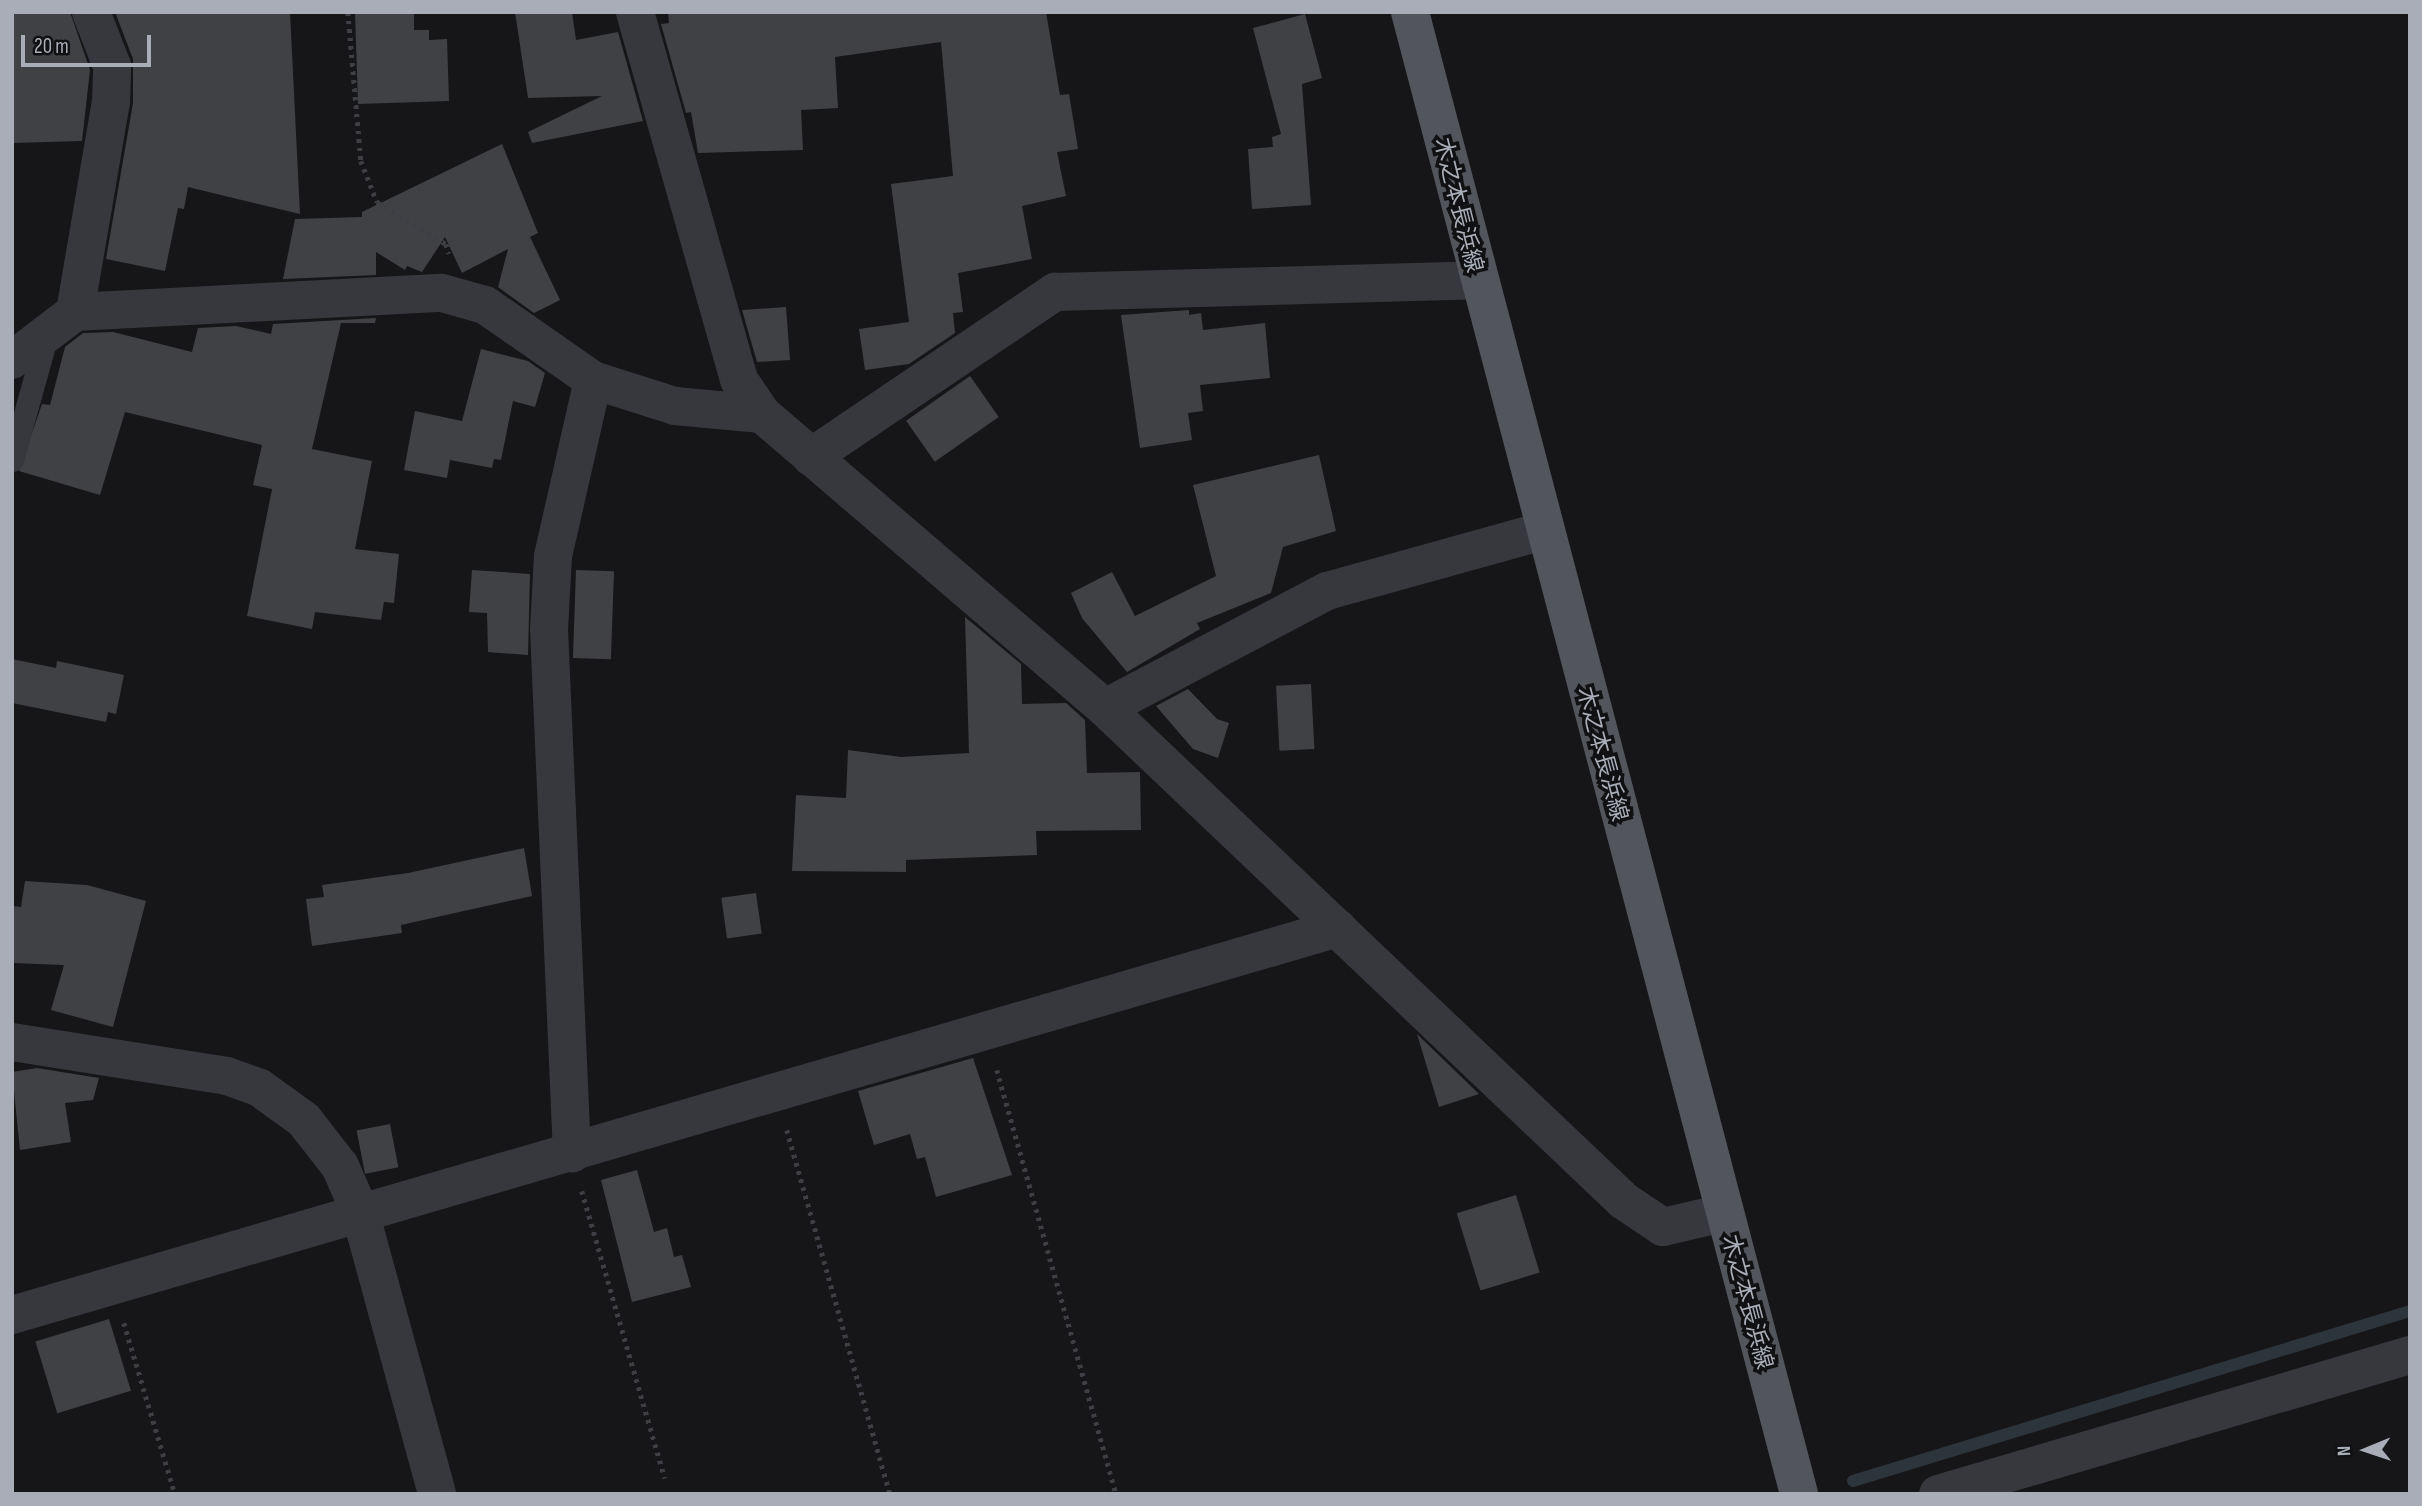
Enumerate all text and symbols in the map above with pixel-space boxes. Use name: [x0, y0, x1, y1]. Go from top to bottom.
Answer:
scale bar: [24, 21, 154, 65]
text: 20 m: [34, 34, 69, 59]
street label: 木之本長浜線: [1428, 135, 1488, 275]
street label: 木之本長浜線: [1571, 684, 1633, 824]
street label: 木之本長浜線: [1716, 1232, 1778, 1372]
north arrow: [2331, 1415, 2401, 1485]
text: N: [2333, 1445, 2356, 1456]

